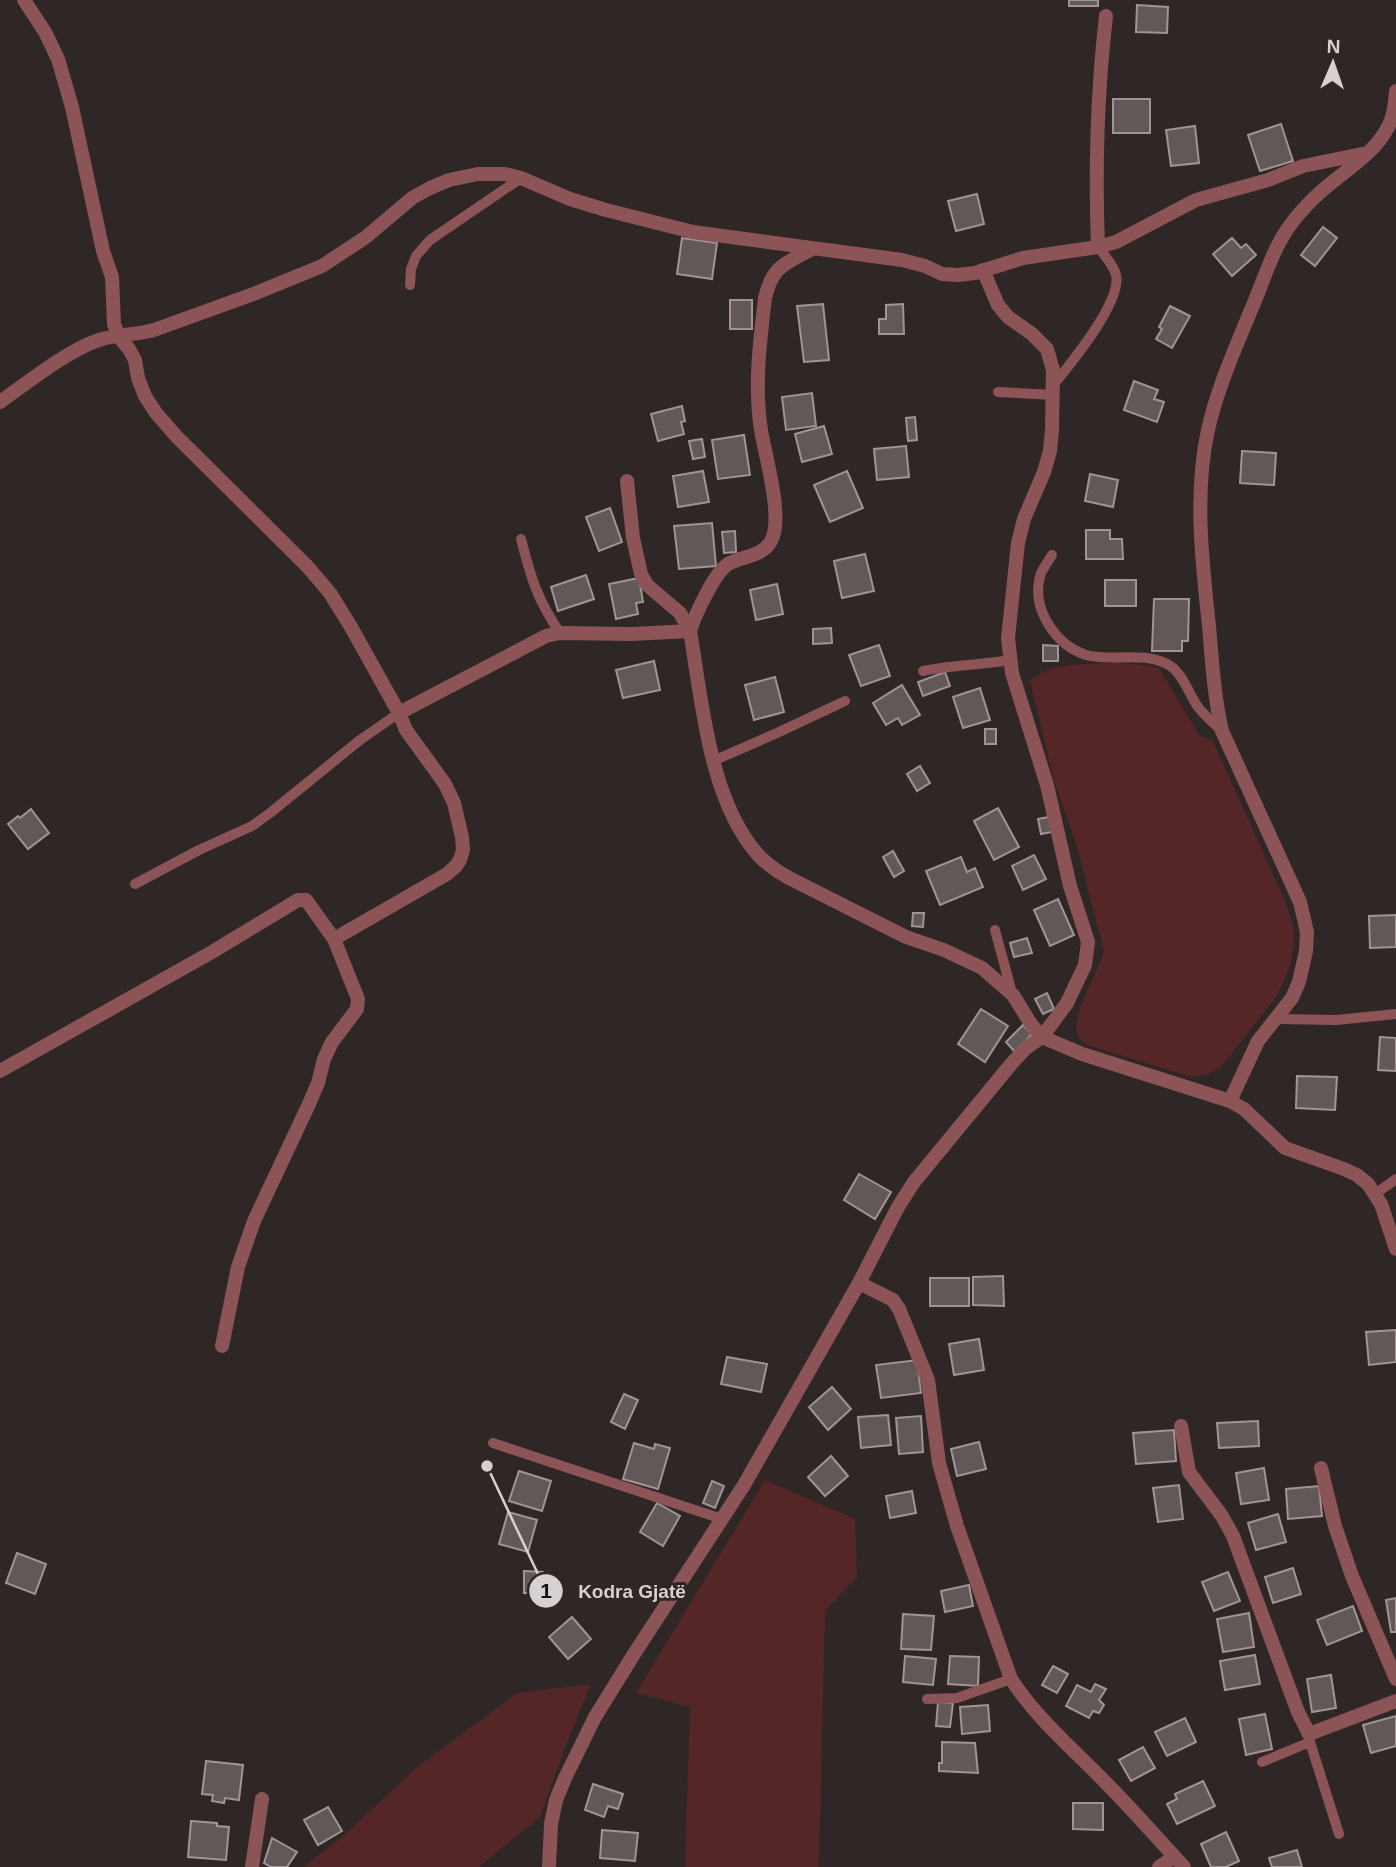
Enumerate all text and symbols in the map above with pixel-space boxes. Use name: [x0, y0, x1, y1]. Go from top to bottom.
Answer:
north arrow: [1298, 28, 1368, 98]
text: N: [1326, 36, 1341, 57]
callout: Kodra Gjatë: [529, 1571, 700, 1611]
text: 1: [540, 1579, 552, 1602]
text: Kodra Gjatë: [578, 1581, 686, 1602]

